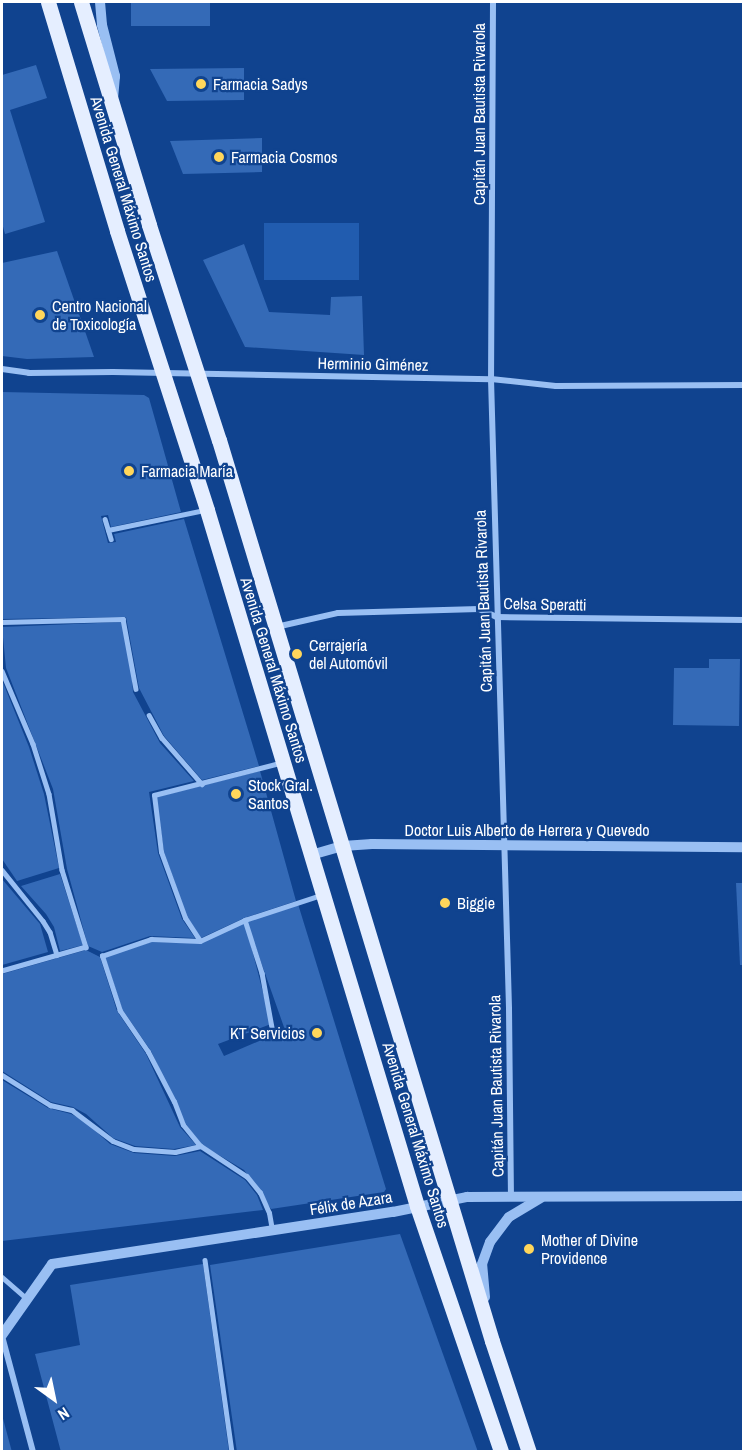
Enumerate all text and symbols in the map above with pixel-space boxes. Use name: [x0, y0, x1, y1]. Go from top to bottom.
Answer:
street label: Capitán Juan Bautista Rivarola: [469, 23, 489, 205]
place label: Farmacia Sadys: [213, 74, 308, 94]
marker: Farmacia Sadys: [194, 77, 208, 91]
street label: Avenida General Máximo Santos: [87, 94, 161, 284]
place label: Farmacia Cosmos: [231, 147, 338, 167]
marker: Farmacia Cosmos: [212, 150, 226, 164]
place label: Centro Nacional de Toxicología: [52, 296, 147, 334]
marker: Centro Nacional de Toxicología: [33, 308, 47, 322]
street label: Herminio Giménez: [317, 353, 429, 375]
place label: Farmacia María: [141, 461, 233, 481]
marker: Farmacia María: [122, 464, 136, 478]
street label: Capitán Juan Bautista Rivarola: [470, 510, 496, 692]
street label: Avenida General Máximo Santos: [237, 575, 311, 765]
street label: Celsa Speratti: [503, 594, 587, 614]
place label: Cerrajería del Automóvil: [309, 635, 388, 673]
marker: Cerrajería del Automóvil: [290, 647, 304, 661]
place label: Stock Gral. Santos: [248, 775, 313, 813]
marker: Stock Gral. Santos: [229, 787, 243, 801]
street label: Doctor Luis Alberto de Herrera y Quevedo: [404, 820, 650, 840]
place label: Biggie: [457, 893, 495, 913]
marker: Biggie: [438, 896, 452, 910]
street label: Capitán Juan Bautista Rivarola: [485, 995, 507, 1177]
place label: KT Servicios: [230, 1023, 305, 1043]
marker: KT Servicios: [310, 1026, 324, 1040]
street label: Avenida General Máximo Santos: [379, 1040, 453, 1230]
street label: Félix de Azara: [308, 1187, 394, 1219]
place label: Mother of Divine Providence: [541, 1230, 638, 1268]
marker: Mother of Divine Providence: [522, 1242, 536, 1256]
north arrow: [24, 1369, 84, 1429]
text: N: [54, 1402, 74, 1426]

